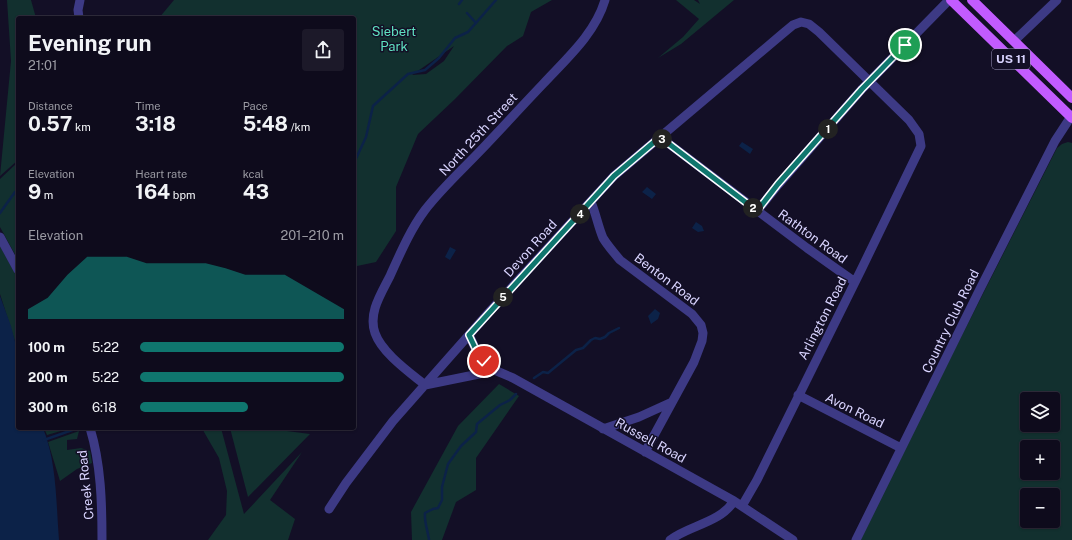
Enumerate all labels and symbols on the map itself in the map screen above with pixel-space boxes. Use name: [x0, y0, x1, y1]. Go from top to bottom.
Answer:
park label: Siebert Park: [372, 24, 416, 54]
pin: [888, 28, 922, 62]
road number: US 11: [992, 49, 1030, 69]
street label: North 25th Street: [436, 90, 520, 179]
pin: 1: [818, 119, 838, 139]
pin: 3: [652, 129, 672, 149]
pin: 2: [743, 198, 763, 218]
pin: 4: [570, 204, 590, 224]
street label: Rathton Road: [775, 206, 850, 266]
street label: Devon Road: [501, 217, 560, 280]
street label: Benton Road: [631, 250, 702, 309]
street label: Country Club Road: [919, 267, 982, 375]
street label: Arlington Road: [795, 274, 850, 362]
pin: 5: [493, 287, 513, 307]
pin: [467, 344, 501, 378]
street label: Avon Road: [823, 390, 887, 431]
street label: Russell Road: [613, 415, 689, 466]
street label: Creek Road: [74, 449, 97, 520]

